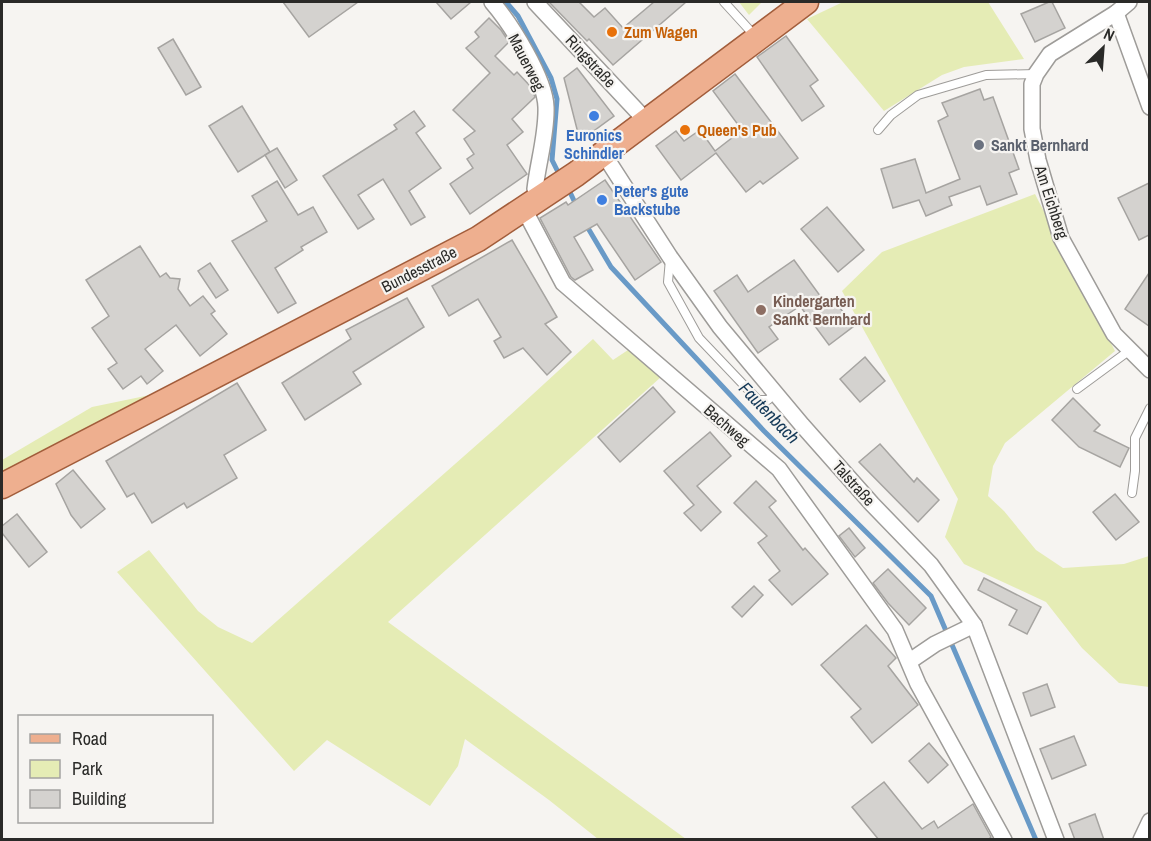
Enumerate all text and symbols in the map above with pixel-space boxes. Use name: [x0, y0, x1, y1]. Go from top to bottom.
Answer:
north arrow: [1073, 18, 1133, 78]
place label: Zum Wagen: [624, 21, 698, 43]
text: N: [1100, 22, 1118, 46]
marker: Zum Wagen: [605, 25, 619, 39]
street label: Mauerweg: [503, 30, 551, 95]
street label: Ringstraße: [561, 30, 621, 92]
marker: Euronics Schindler: [587, 109, 601, 123]
place label: Queen's Pub: [697, 119, 777, 141]
marker: Queen's Pub: [678, 123, 692, 137]
place label: Euronics Schindler: [564, 124, 625, 164]
place label: Sankt Bernhard: [991, 134, 1089, 156]
marker: Sankt Bernhard: [972, 138, 986, 152]
street label: Am Eichberg: [1030, 162, 1074, 242]
place label: Peter's gute Backstube: [614, 180, 689, 220]
marker: Peter's gute Backstube: [595, 193, 609, 207]
street label: Bundesstraße: [378, 241, 460, 297]
place label: Kindergarten Sankt Bernhard: [773, 290, 871, 330]
marker: Kindergarten Sankt Bernhard: [754, 303, 768, 317]
water label: Fautenbach: [733, 376, 805, 449]
street label: Bachweg: [699, 399, 755, 451]
street label: Talstraße: [828, 455, 880, 511]
legend: [18, 715, 213, 823]
text: Road: [72, 726, 107, 751]
text: Park: [72, 756, 103, 781]
text: Building: [72, 786, 127, 811]

